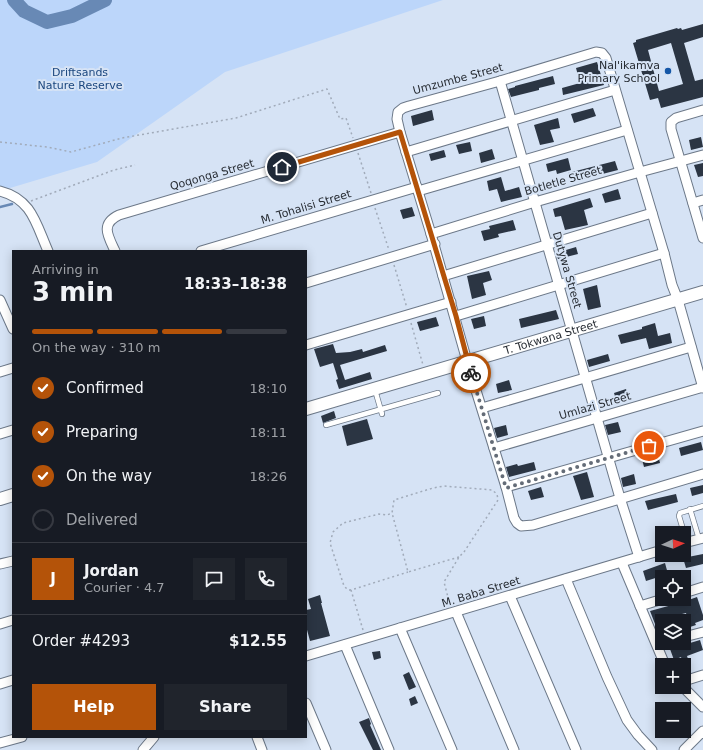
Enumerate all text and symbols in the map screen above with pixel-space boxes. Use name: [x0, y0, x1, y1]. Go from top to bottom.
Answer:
place label: Nal'ikamva Primary School: [577, 59, 660, 85]
street label: Umzumbe Street: [411, 61, 505, 97]
park label: Driftsands Nature Reserve: [37, 66, 123, 92]
marker: Nal'ikamva Primary School: [663, 66, 673, 76]
pin: [265, 150, 299, 184]
icon: home: [271, 156, 293, 178]
street label: Qoqonga Street: [169, 157, 256, 193]
street label: Botletle Street: [523, 164, 604, 198]
street label: M. Tohalisi Street: [259, 187, 353, 227]
street label: Dutywa Street: [550, 230, 584, 310]
text: Arriving in: [32, 262, 99, 277]
text: 18:33–18:38: [184, 275, 287, 293]
text: 3 min: [32, 277, 114, 307]
street label: T. Tokwana Street: [501, 317, 600, 357]
text: On the way · 310 m: [32, 340, 160, 355]
courier: [451, 353, 491, 393]
icon: bike: [460, 362, 482, 384]
icon: check: [32, 377, 54, 399]
text: Confirmed: [66, 379, 144, 397]
text: 18:10: [250, 381, 287, 396]
street label: Umlazi Street: [557, 389, 633, 422]
icon: check: [32, 421, 54, 443]
text: Preparing: [66, 423, 138, 441]
text: 18:11: [250, 425, 287, 440]
pin: [632, 429, 666, 463]
icon: bag: [638, 435, 660, 457]
icon: check: [32, 465, 54, 487]
text: On the way: [66, 467, 152, 485]
text: 18:26: [250, 469, 287, 484]
text: Delivered: [66, 511, 138, 529]
north arrow: [655, 526, 691, 562]
map controls: [655, 526, 691, 738]
button: chat: [193, 558, 235, 600]
button: phone: [245, 558, 287, 600]
text: Jordan: [84, 562, 139, 580]
text: J: [50, 570, 56, 588]
button: locate: [655, 570, 691, 606]
street label: M. Baba Street: [440, 574, 522, 610]
text: Courier · 4.7: [84, 580, 165, 595]
button: layers: [655, 614, 691, 650]
text: Order #4293: [32, 632, 130, 650]
text: $12.55: [229, 632, 287, 650]
button: +: [655, 658, 691, 694]
button: Help: [32, 684, 156, 730]
button: Share: [164, 684, 287, 730]
button: −: [655, 702, 691, 738]

